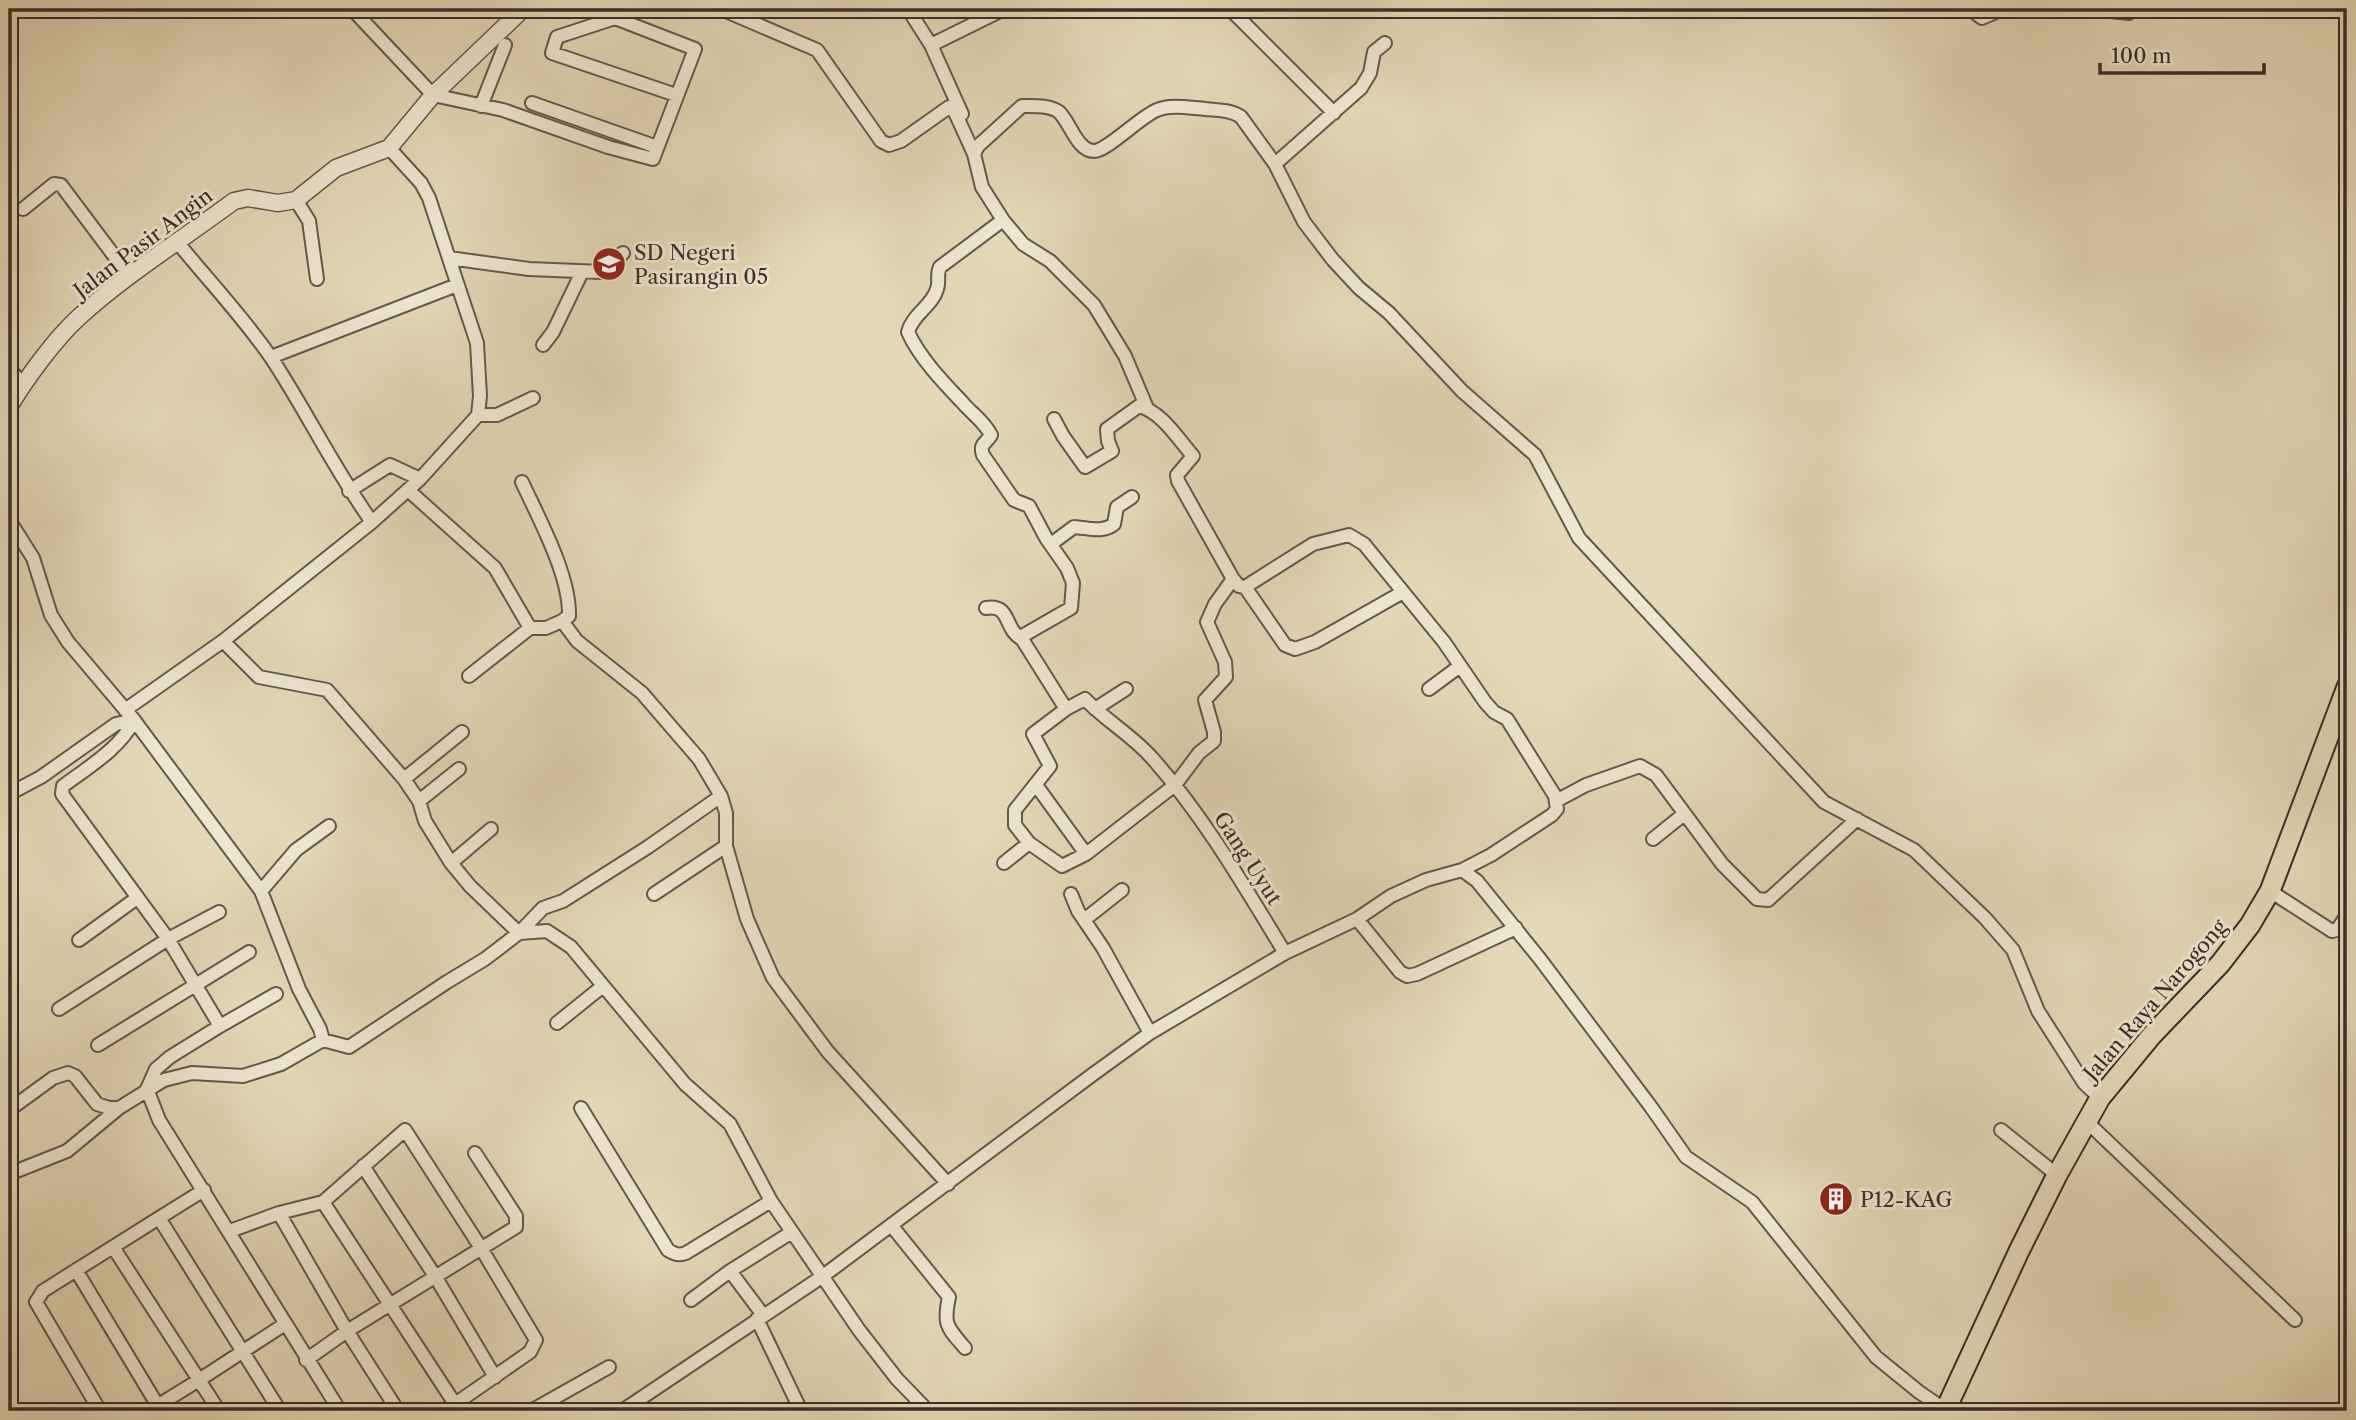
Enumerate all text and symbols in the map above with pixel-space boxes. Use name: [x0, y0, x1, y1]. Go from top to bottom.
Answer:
scale bar: [2100, 32, 2265, 76]
text: 100 m: [2111, 43, 2172, 68]
street label: Jalan Pasir Angin: [66, 183, 217, 305]
place label: SD Negeri Pasirangin 05: [634, 240, 768, 289]
school or university icon: SD Negeri Pasirangin 05: [590, 245, 628, 283]
street label: Gang Uyut: [1209, 807, 1288, 910]
street label: Jalan Raya Narogong: [2076, 914, 2232, 1088]
building icon: P12-KAG: [1817, 1180, 1855, 1218]
place label: P12-KAG: [1860, 1187, 1952, 1212]

